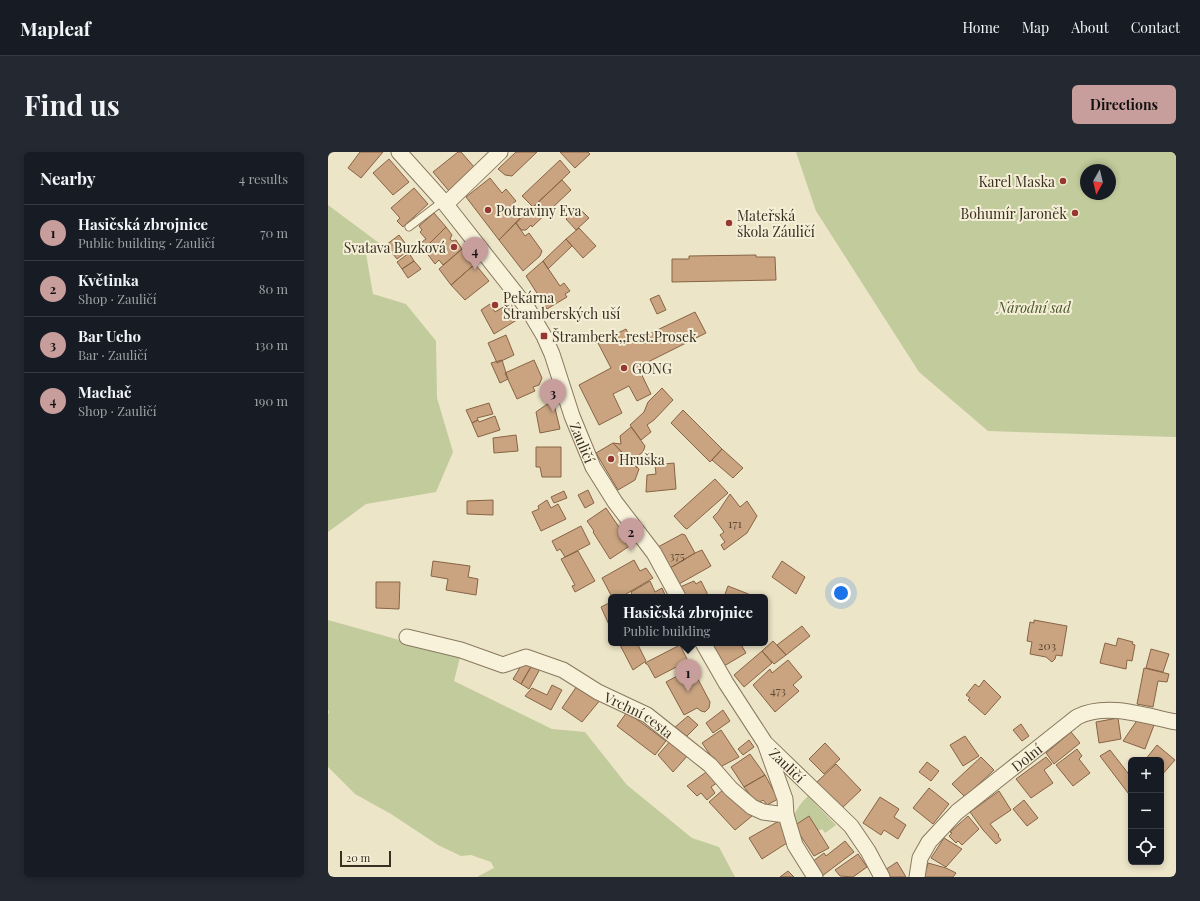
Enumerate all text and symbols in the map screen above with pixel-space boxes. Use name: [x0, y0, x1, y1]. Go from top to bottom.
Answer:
text: Mapleaf: [20, 15, 91, 41]
text: Home: [962, 18, 1000, 37]
text: Map: [1022, 18, 1049, 37]
text: About: [1071, 18, 1109, 37]
text: Contact: [1131, 18, 1180, 37]
button: Directions: [1072, 85, 1176, 124]
text: Find us: [24, 86, 120, 123]
north arrow: [1080, 164, 1116, 200]
text: Nearby: [40, 167, 95, 189]
text: 4 results: [239, 170, 288, 187]
place label: Karel Maska: [978, 172, 1055, 191]
marker: Karel Maska: [1058, 176, 1068, 186]
place label: Potraviny Eva: [496, 201, 581, 220]
place label: Bohumír Jaroněk: [960, 204, 1067, 223]
marker: Potraviny Eva: [483, 205, 493, 215]
place label: Mateřská škola Záuličí: [737, 206, 815, 241]
marker: Bohumír Jaroněk: [1070, 208, 1080, 218]
text: Hasičská zbrojnice: [78, 214, 208, 234]
marker: Mateřská škola Záuličí: [724, 218, 734, 228]
text: 1: [51, 224, 55, 241]
text: 70 m: [260, 224, 288, 241]
text: Public building · Zauličí: [78, 234, 215, 251]
pin: 4: [462, 237, 488, 270]
place label: Svatava Buzková: [344, 238, 446, 257]
marker: Svatava Buzková: [449, 242, 459, 252]
text: Květinka: [78, 270, 139, 290]
text: 2: [50, 280, 56, 297]
text: 80 m: [259, 280, 288, 297]
place label: Pekárna Štramberských uší: [503, 288, 620, 323]
text: Shop · Zauličí: [78, 290, 157, 307]
park label: Národní sad: [995, 298, 1071, 317]
marker: Pekárna Štramberských uší: [490, 300, 500, 310]
text: Bar Ucho: [78, 326, 141, 346]
place label: Štramberk,,rest.Prosek: [552, 327, 697, 346]
marker: Štramberk,,rest.Prosek: [539, 331, 549, 341]
text: 3: [50, 336, 56, 353]
text: 130 m: [255, 336, 288, 353]
text: Bar · Zauličí: [78, 346, 147, 363]
place label: GONG: [632, 359, 672, 378]
marker: GONG: [619, 363, 629, 373]
pin: 3: [540, 379, 566, 412]
text: Machač: [78, 382, 131, 402]
text: 4: [50, 392, 56, 409]
text: 190 m: [254, 392, 288, 409]
text: Shop · Zauličí: [78, 402, 157, 419]
street label: Zauličí: [566, 419, 600, 466]
place label: Hruška: [619, 450, 665, 469]
marker: Hruška: [606, 454, 616, 464]
house number: 171: [728, 515, 742, 531]
pin: 2: [618, 518, 644, 551]
house number: 375: [669, 547, 685, 563]
your location: [831, 583, 851, 603]
popup: [608, 594, 768, 646]
text: Hasičská zbrojnice: [623, 602, 753, 622]
text: Public building: [623, 622, 710, 639]
house number: 203: [1038, 637, 1056, 653]
pin: 1: [675, 659, 701, 692]
house number: 473: [770, 682, 786, 698]
street label: Vrchní cesta: [600, 686, 678, 742]
street label: Dolní: [1007, 739, 1046, 775]
street label: Zauličí: [766, 743, 809, 786]
map controls: [1128, 757, 1164, 865]
button: +: [1128, 757, 1164, 793]
button: −: [1128, 793, 1164, 829]
button: locate: [1128, 829, 1164, 865]
scale bar: [340, 849, 391, 868]
text: 20 m: [346, 850, 370, 865]

